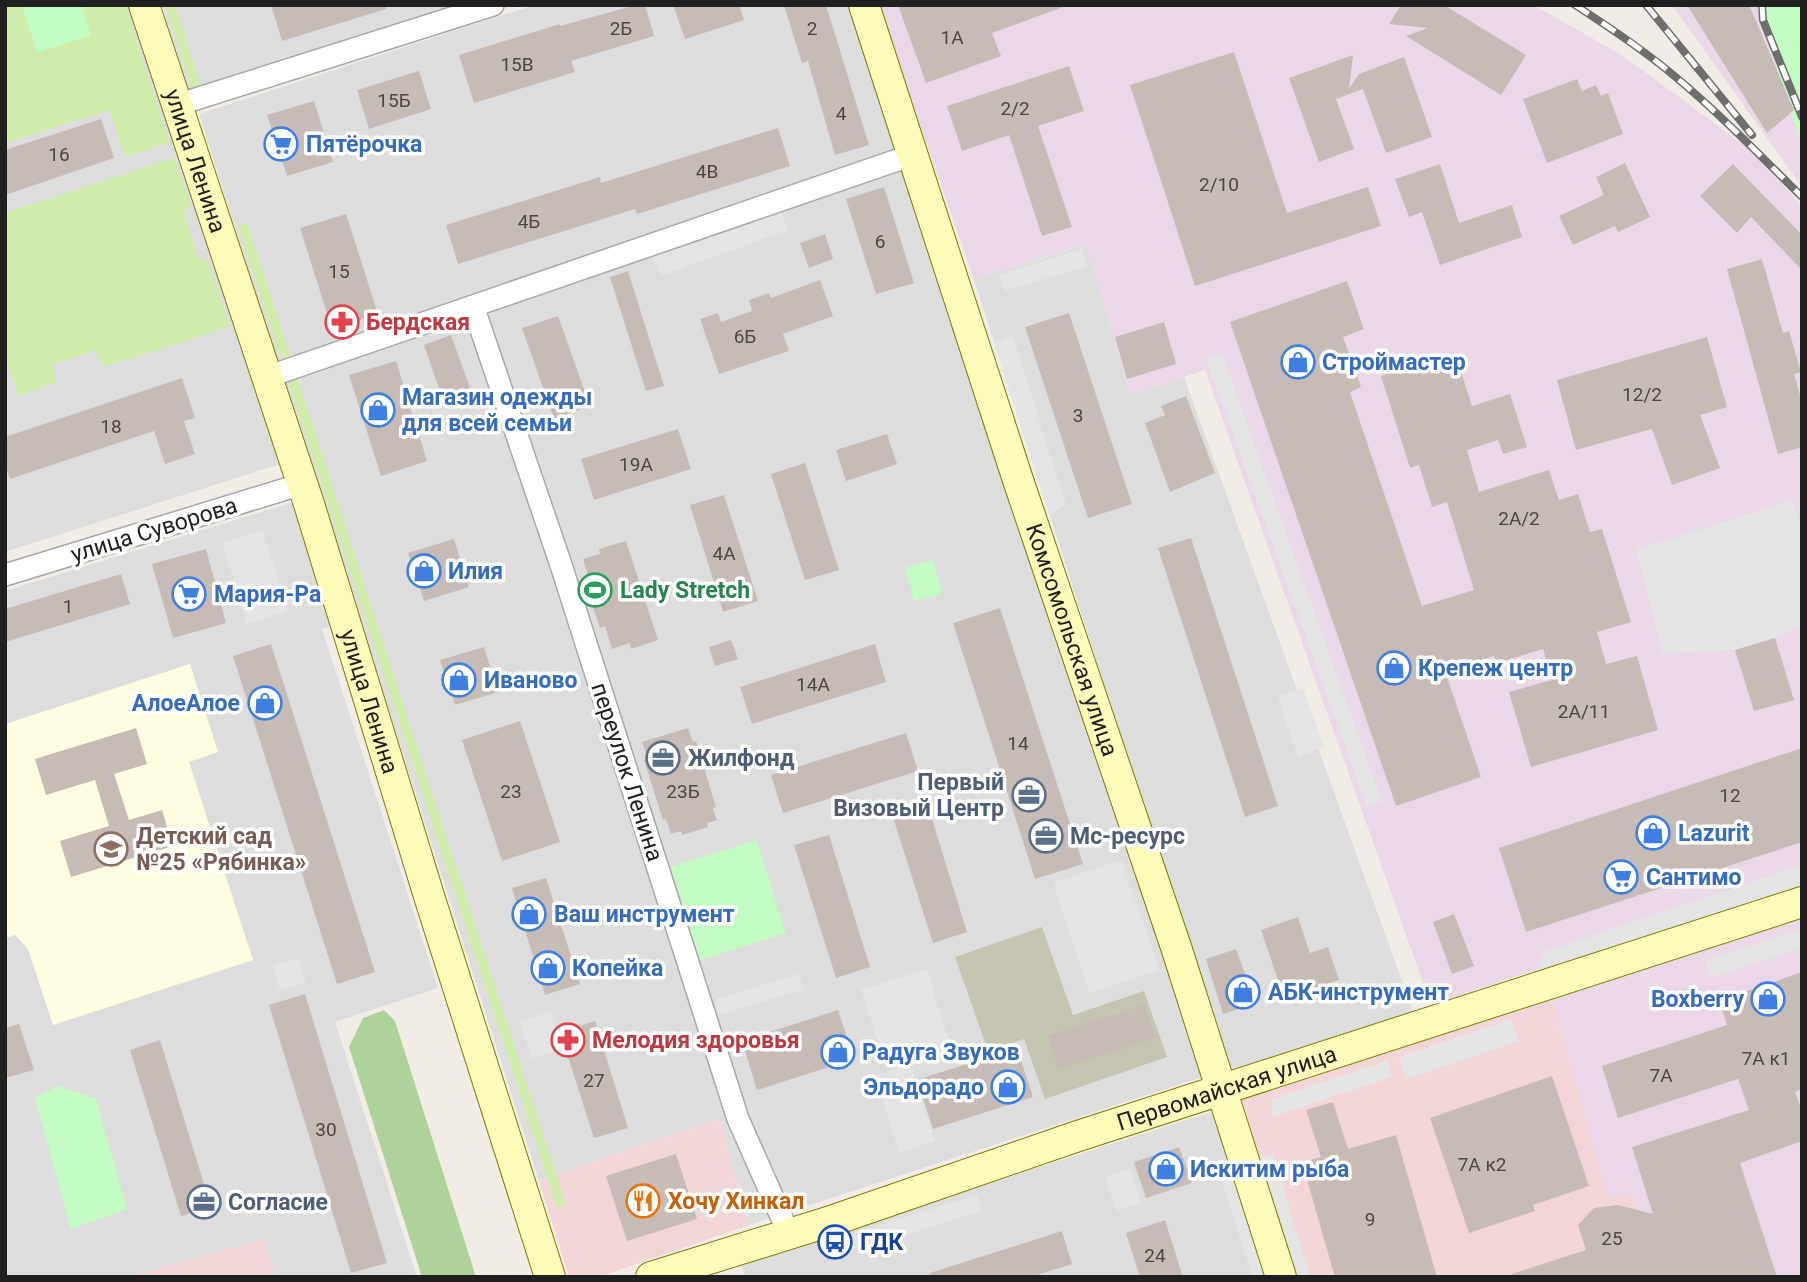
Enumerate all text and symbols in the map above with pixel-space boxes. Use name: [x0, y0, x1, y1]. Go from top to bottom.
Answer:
house number: 2Б: [610, 17, 632, 40]
house number: 2: [807, 17, 817, 40]
house number: 1А: [940, 26, 964, 49]
house number: 15В: [500, 53, 534, 76]
street label: улица Ленина: [159, 85, 232, 236]
house number: 15Б: [377, 89, 411, 112]
house number: 2/2: [1000, 97, 1030, 120]
house number: 4: [836, 102, 847, 125]
supermarket icon: Пятёрочка: [262, 125, 300, 163]
place label: Пятёрочка: [306, 131, 422, 158]
house number: 16: [48, 143, 70, 166]
house number: 4В: [696, 160, 718, 183]
house number: 2/10: [1199, 173, 1239, 196]
house number: 4Б: [518, 210, 540, 233]
house number: 6: [875, 230, 885, 253]
house number: 15: [328, 260, 350, 283]
pharmacy icon: Бердская: [323, 303, 361, 341]
place label: Бердская: [366, 309, 470, 336]
house number: 6Б: [734, 325, 756, 348]
shop icon: Строймастер: [1279, 343, 1317, 381]
place label: Строймастер: [1322, 349, 1466, 376]
house number: 12/2: [1622, 383, 1662, 406]
place label: Магазин одежды для всей семьи: [402, 384, 592, 437]
shop icon: Магазин одежды для всей семьи: [359, 391, 397, 429]
house number: 3: [1073, 404, 1083, 427]
house number: 18: [100, 415, 122, 438]
house number: 19А: [619, 453, 653, 476]
street label: улица Суворова: [67, 492, 241, 568]
house number: 2А/2: [1498, 507, 1540, 530]
street label: Комсомольская улица: [1020, 520, 1124, 760]
house number: 4А: [712, 542, 736, 565]
shop icon: Илия: [405, 552, 443, 590]
place label: Илия: [448, 558, 503, 585]
sports icon: Lady Stretch: [576, 571, 614, 609]
supermarket icon: Мария-Ра: [170, 575, 208, 613]
place label: Lady Stretch: [620, 577, 750, 604]
place label: Мария-Ра: [214, 581, 321, 608]
house number: 1: [63, 595, 73, 618]
street label: улица Ленина: [335, 626, 404, 777]
shop icon: Крепеж центр: [1375, 649, 1413, 687]
place label: Крепеж центр: [1418, 655, 1573, 682]
shop icon: Иваново: [440, 661, 478, 699]
place label: Иваново: [484, 667, 577, 694]
house number: 14А: [796, 673, 830, 696]
street label: переулок Ленина: [585, 679, 669, 865]
shop icon: АлоеАлое: [246, 684, 284, 722]
place label: АлоеАлое: [132, 690, 240, 717]
house number: 2А/11: [1558, 700, 1610, 723]
house number: 14: [1007, 732, 1029, 755]
office icon: Жилфонд: [644, 739, 682, 777]
place label: Жилфонд: [688, 745, 795, 772]
place label: Первый Визовый Центр: [833, 769, 1004, 822]
office icon: Первый Визовый Центр: [1010, 776, 1048, 814]
house number: 23: [500, 780, 522, 803]
house number: 23Б: [666, 780, 700, 803]
house number: 12: [1719, 784, 1741, 807]
shop icon: Lazurit: [1634, 814, 1672, 852]
office icon: Мс-ресурс: [1027, 817, 1065, 855]
place label: Lazurit: [1678, 820, 1750, 847]
place label: Детский сад №25 «Рябинка»: [136, 823, 306, 876]
place label: Мс-ресурс: [1070, 823, 1185, 850]
school or university icon: Детский сад №25 «Рябинка»: [92, 830, 130, 868]
supermarket icon: Сантимо: [1602, 858, 1640, 896]
place label: Сантимо: [1646, 864, 1742, 891]
shop icon: Ваш инструмент: [510, 895, 548, 933]
place label: Ваш инструмент: [554, 901, 735, 928]
shop icon: Копейка: [529, 949, 567, 987]
place label: Копейка: [572, 955, 663, 982]
shop icon: АБК-инструмент: [1224, 973, 1262, 1011]
place label: АБК-инструмент: [1268, 979, 1449, 1006]
shop icon: Boxberry: [1749, 980, 1787, 1018]
place label: Boxberry: [1651, 986, 1744, 1013]
pharmacy icon: Мелодия здоровья: [549, 1021, 587, 1059]
place label: Мелодия здоровья: [592, 1027, 800, 1054]
shop icon: Радуга Звуков: [819, 1033, 857, 1071]
place label: Радуга Звуков: [862, 1039, 1020, 1066]
street label: Первомайская улица: [1114, 1040, 1340, 1136]
house number: 7А к1: [1742, 1047, 1790, 1070]
house number: 7А: [1649, 1064, 1673, 1087]
shop icon: Эльдорадо: [989, 1068, 1027, 1106]
house number: 27: [583, 1069, 605, 1092]
place label: Эльдорадо: [863, 1074, 984, 1101]
house number: 30: [315, 1118, 337, 1141]
shop icon: Искитим рыба: [1147, 1150, 1185, 1188]
house number: 7А к2: [1458, 1153, 1506, 1176]
place label: Искитим рыба: [1190, 1156, 1349, 1183]
restaurant icon: Хочу Хинкал: [624, 1182, 662, 1220]
office icon: Согласие: [185, 1183, 223, 1221]
place label: Хочу Хинкал: [668, 1188, 804, 1215]
place label: Согласие: [228, 1189, 328, 1216]
house number: 9: [1365, 1208, 1375, 1231]
bus stop icon: ГДК: [816, 1223, 854, 1261]
house number: 25: [1601, 1227, 1623, 1250]
place label: ГДК: [860, 1229, 903, 1256]
house number: 24: [1144, 1244, 1166, 1267]

